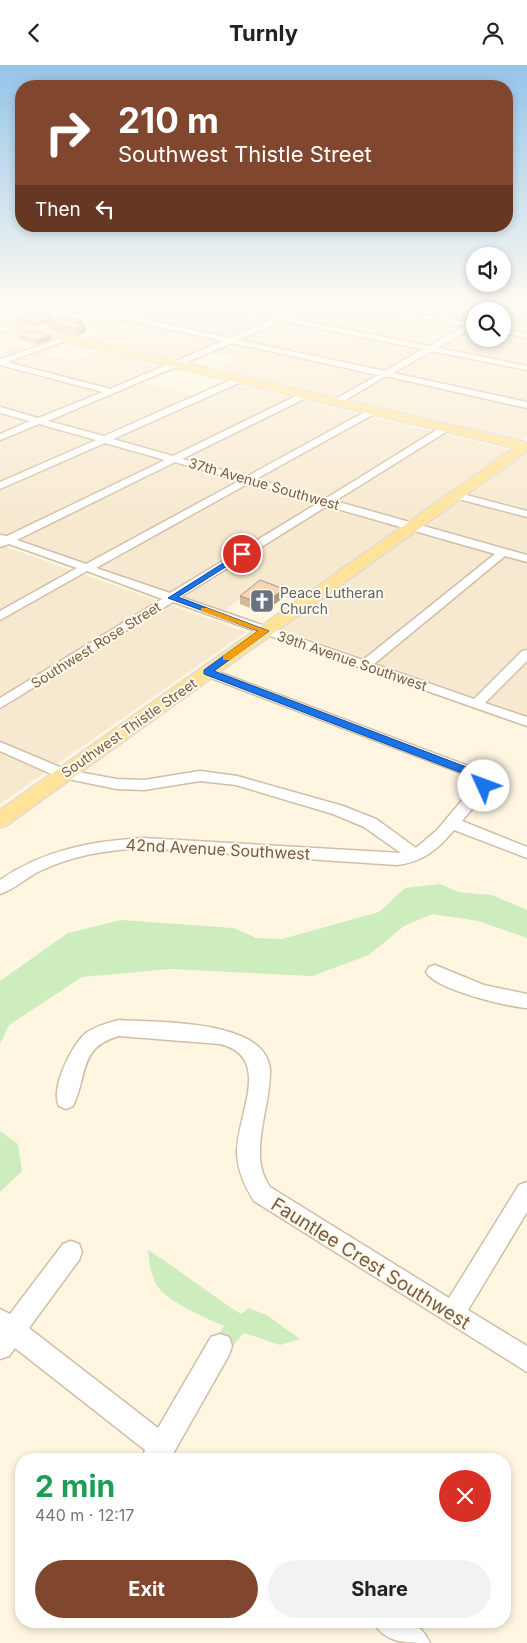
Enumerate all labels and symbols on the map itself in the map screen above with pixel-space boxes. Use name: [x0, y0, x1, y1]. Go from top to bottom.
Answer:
street label: 37th Avenue Southwest: [187, 454, 342, 513]
pin: [221, 533, 263, 575]
place label: Peace Lutheran Church: [280, 584, 384, 617]
church icon: Peace Lutheran Church: [249, 588, 275, 614]
street label: Southwest Rose Street: [28, 597, 164, 692]
street label: 39th Avenue Southwest: [275, 627, 430, 694]
street label: Southwest Thistle Street: [58, 674, 200, 781]
position arrow: [457, 759, 509, 811]
street label: 42nd Avenue Southwest: [125, 834, 311, 864]
street label: Fauntlee Crest Southwest: [267, 1193, 475, 1334]

